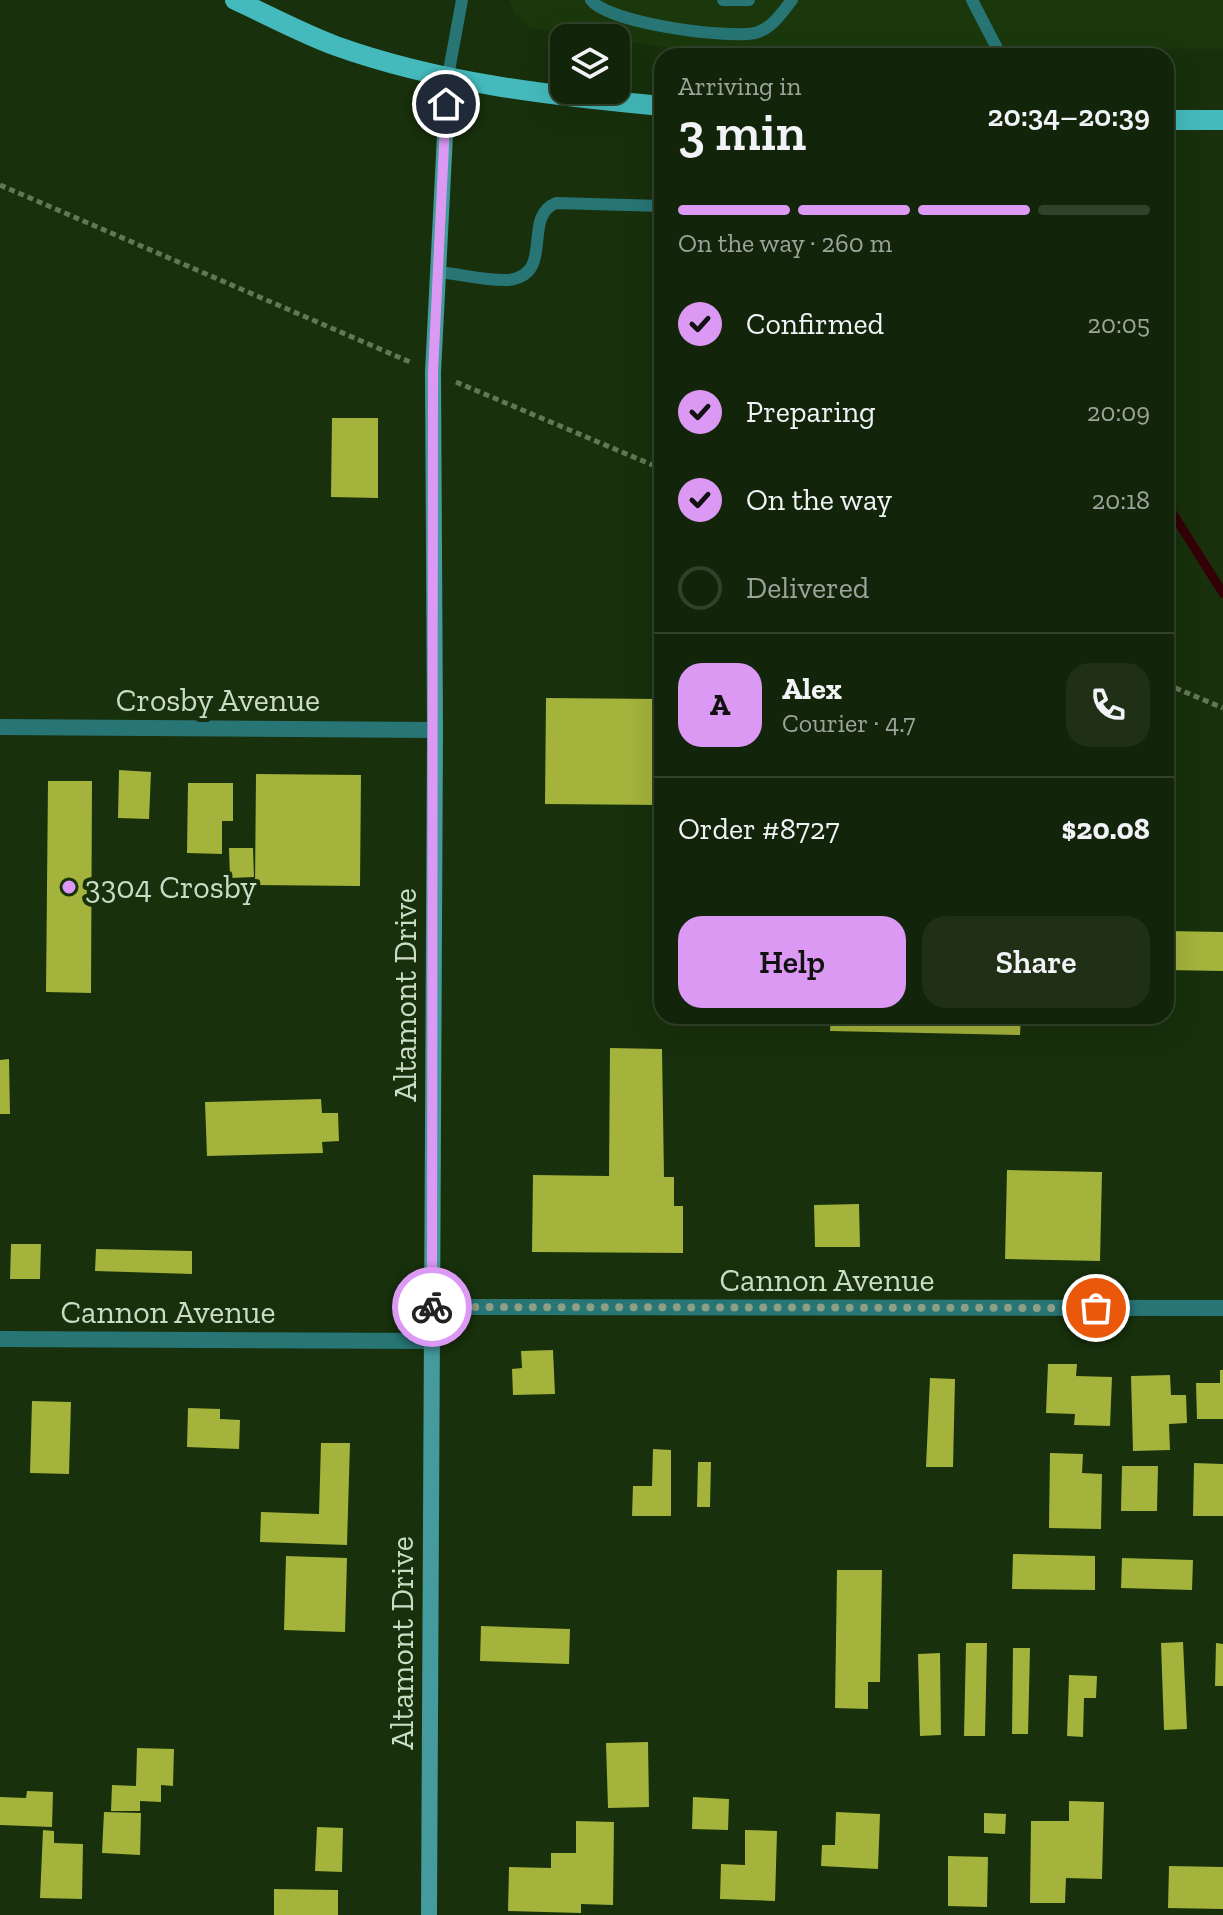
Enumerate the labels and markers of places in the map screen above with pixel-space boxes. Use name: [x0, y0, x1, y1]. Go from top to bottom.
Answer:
pin: [412, 70, 480, 138]
place label: 3304 Crosby: [85, 868, 257, 906]
marker: 3304 Crosby: [60, 878, 78, 896]
pin: [1062, 1274, 1130, 1342]

